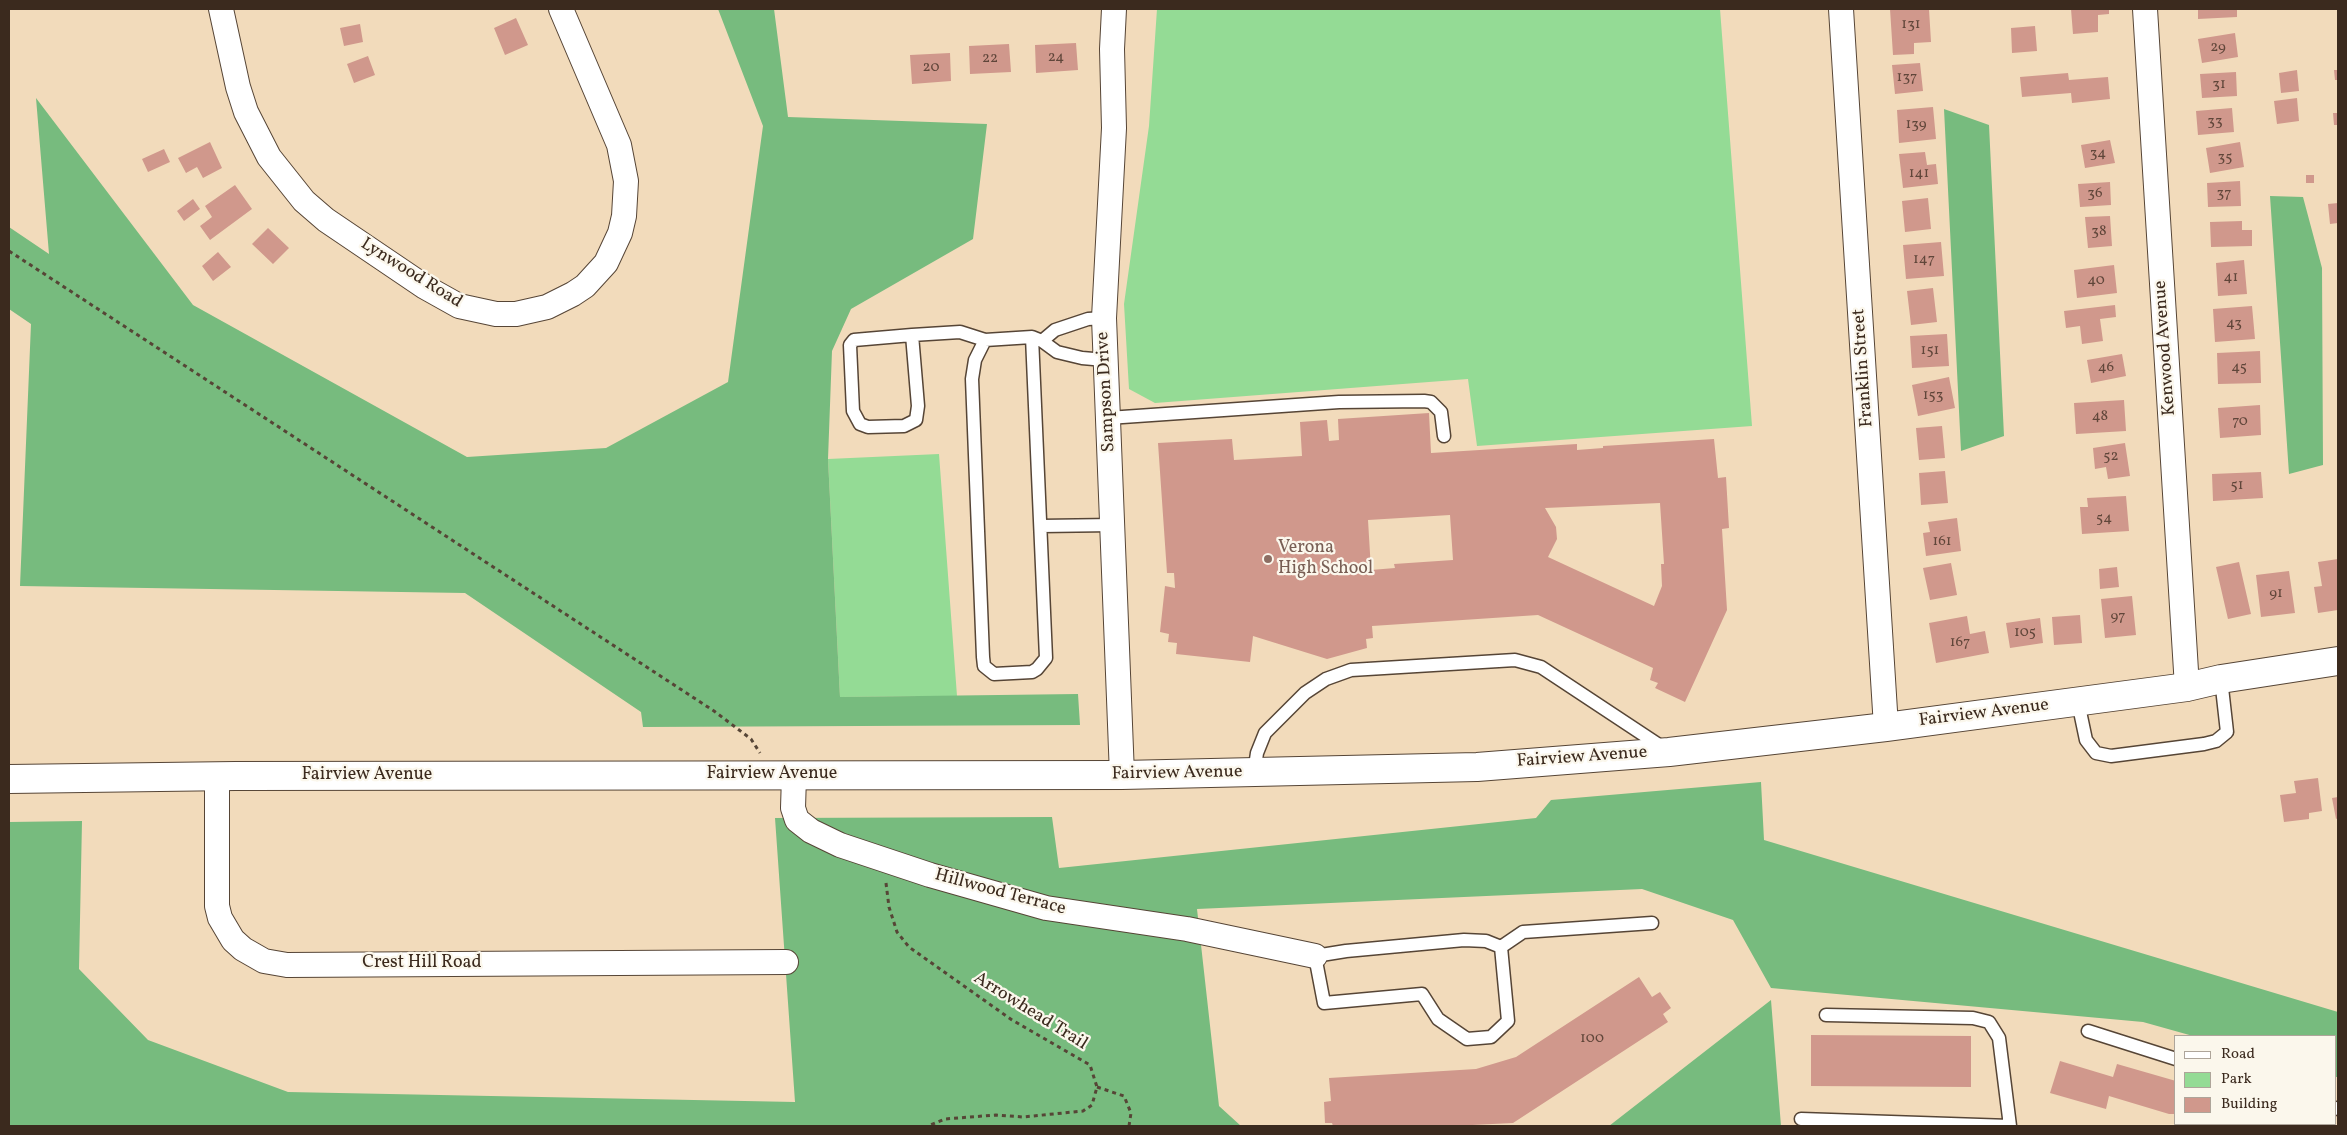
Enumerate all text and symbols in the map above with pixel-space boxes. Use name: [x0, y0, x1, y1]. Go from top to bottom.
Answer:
house number: 131: [1901, 16, 1921, 34]
house number: 29: [2210, 39, 2226, 57]
house number: 24: [1048, 49, 1064, 67]
house number: 22: [982, 50, 998, 68]
house number: 20: [923, 59, 939, 77]
house number: 137: [1897, 69, 1917, 87]
house number: 31: [2212, 76, 2226, 94]
house number: 33: [2207, 113, 2223, 131]
house number: 139: [1906, 116, 1926, 134]
house number: 34: [2090, 145, 2106, 163]
house number: 35: [2218, 149, 2232, 167]
house number: 141: [1909, 165, 1929, 183]
house number: 36: [2087, 185, 2103, 203]
house number: 37: [2217, 185, 2231, 203]
house number: 38: [2091, 223, 2107, 241]
street label: Lynwood Road: [356, 234, 466, 314]
house number: 147: [1913, 251, 1935, 269]
house number: 41: [2224, 269, 2238, 287]
house number: 40: [2087, 272, 2105, 290]
street label: Kenwood Avenue: [2150, 280, 2182, 416]
street label: Franklin Street: [1849, 308, 1879, 428]
house number: 43: [2226, 315, 2242, 333]
street label: Sampson Drive: [1093, 331, 1121, 453]
house number: 151: [1921, 342, 1939, 360]
house number: 46: [2098, 359, 2114, 377]
house number: 45: [2231, 359, 2247, 377]
house number: 153: [1923, 387, 1943, 405]
house number: 48: [2092, 408, 2108, 426]
house number: 70: [2232, 413, 2248, 431]
house number: 52: [2103, 448, 2119, 466]
house number: 51: [2230, 477, 2244, 495]
house number: 54: [2096, 510, 2112, 528]
house number: 161: [1932, 533, 1952, 551]
place label: Verona High School: [1278, 538, 1373, 580]
marker: Verona High School: [1262, 553, 1274, 565]
house number: 91: [2269, 585, 2283, 603]
house number: 97: [2110, 608, 2126, 626]
house number: 105: [2014, 624, 2036, 642]
house number: 167: [1950, 634, 1970, 652]
street label: Fairview Avenue: [1918, 695, 2050, 733]
street label: Fairview Avenue: [1516, 743, 1648, 773]
street label: Fairview Avenue: [1111, 762, 1243, 786]
street label: Fairview Avenue: [707, 764, 837, 786]
street label: Fairview Avenue: [302, 765, 432, 787]
street label: Hillwood Terrace: [932, 865, 1068, 921]
street label: Crest Hill Road: [362, 953, 482, 975]
street label: Arrowhead Trail: [969, 968, 1091, 1056]
house number: 100: [1580, 1030, 1604, 1048]
legend: [2174, 1035, 2337, 1125]
text: Road: [2221, 1044, 2255, 1065]
text: Park: [2221, 1069, 2252, 1090]
text: Building: [2221, 1094, 2277, 1115]

